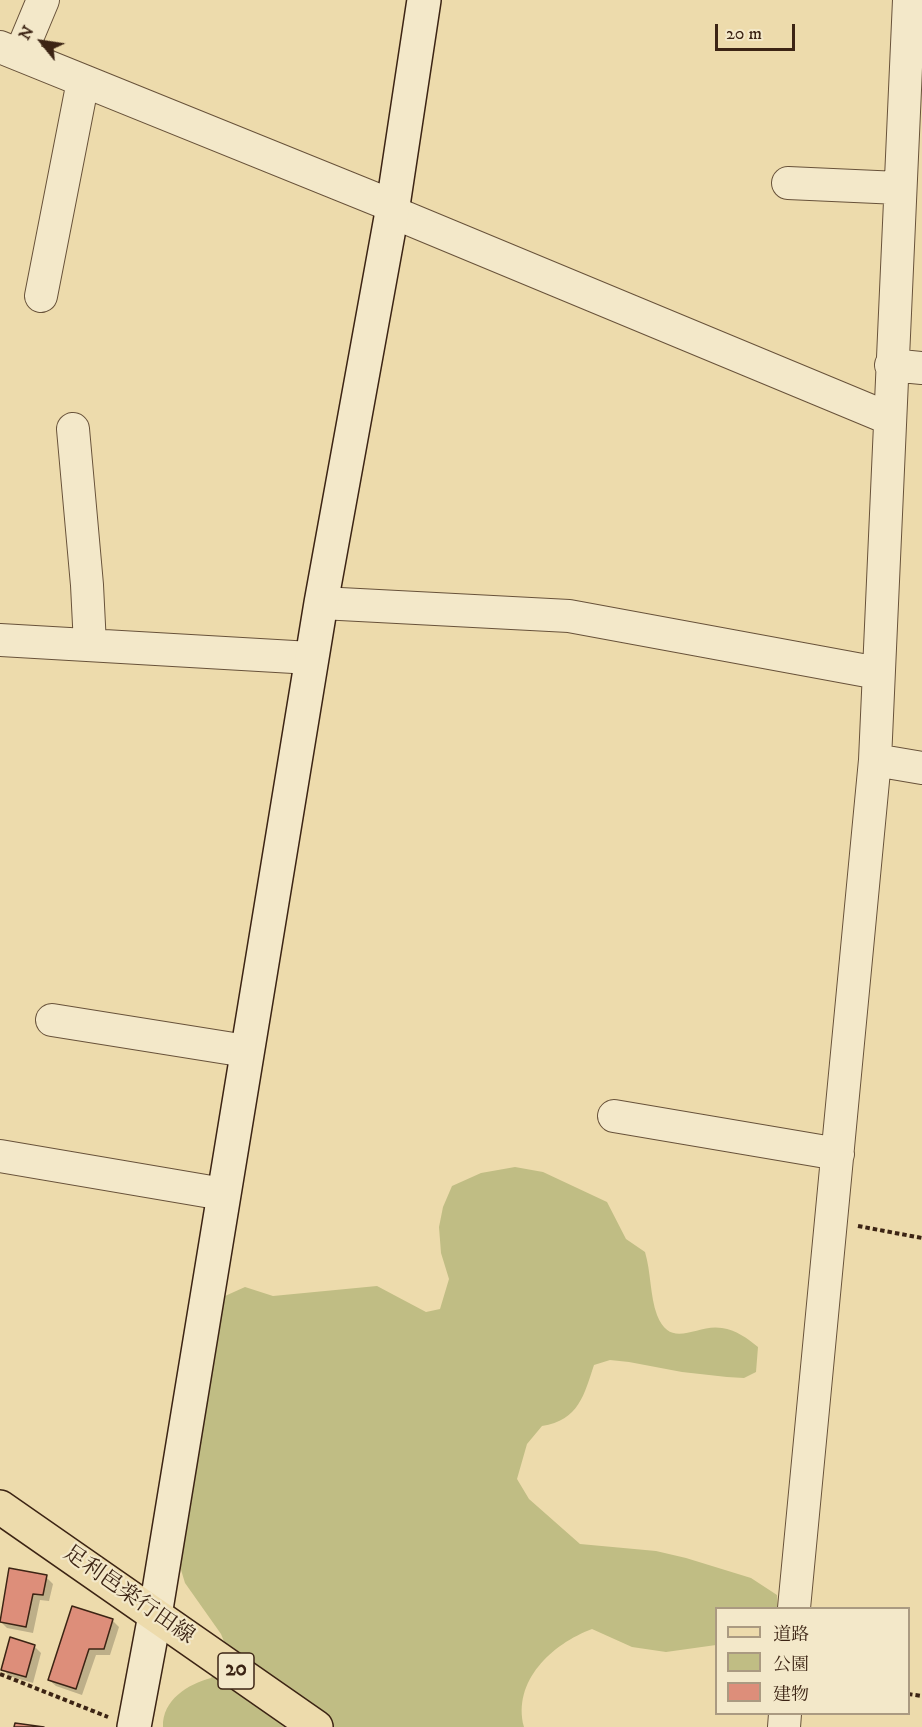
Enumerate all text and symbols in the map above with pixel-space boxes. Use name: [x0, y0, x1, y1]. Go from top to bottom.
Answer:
north arrow: [12, 12, 72, 72]
scale bar: [718, 12, 798, 50]
text: N: [14, 22, 38, 44]
text: 20 m: [726, 23, 762, 45]
street label: 足利邑楽行田線: [57, 1541, 199, 1651]
legend: [715, 1607, 910, 1715]
text: 道路: [773, 1624, 809, 1646]
road number: 20: [218, 1653, 254, 1689]
text: 公園: [773, 1654, 809, 1676]
text: 建物: [773, 1684, 809, 1706]

